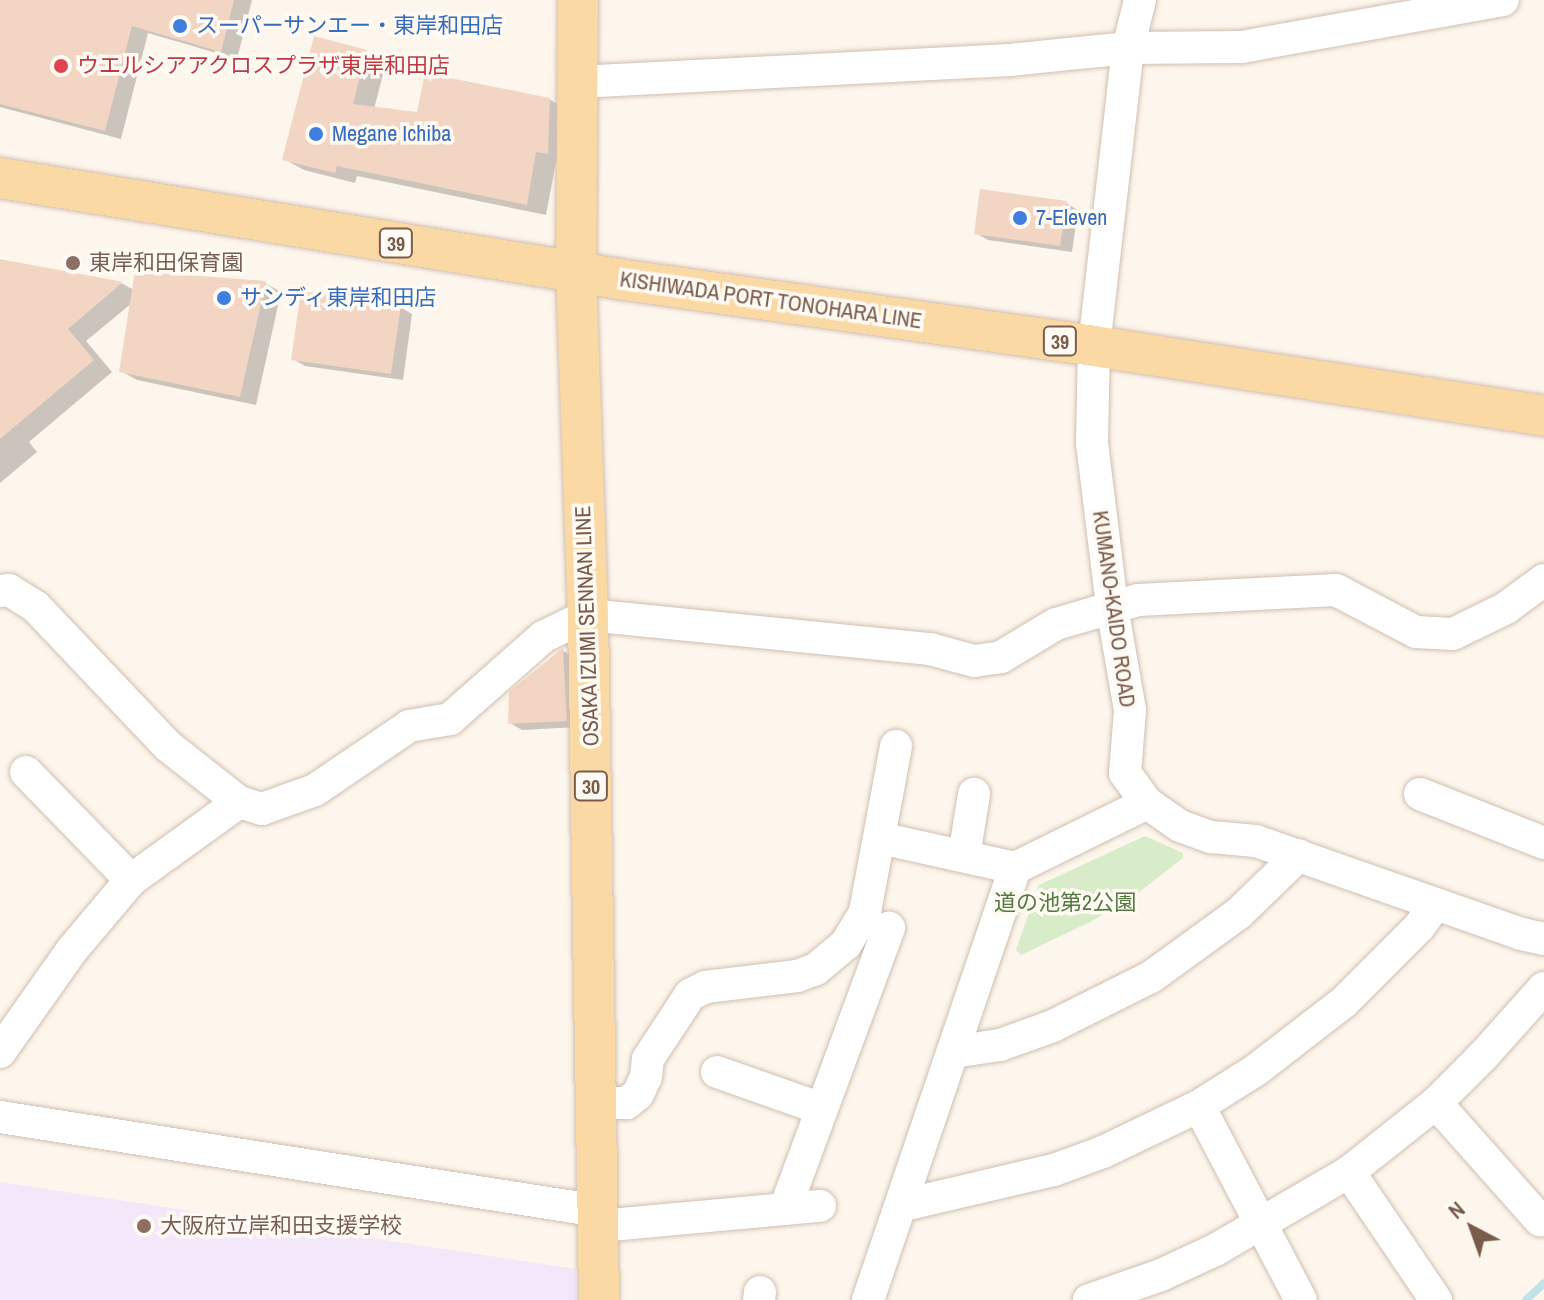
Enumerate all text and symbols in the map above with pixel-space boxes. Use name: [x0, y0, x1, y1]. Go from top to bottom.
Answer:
place label: スーパーサンエー・東岸和田店: [196, 13, 504, 39]
marker: スーパーサンエー・東岸和田店: [171, 17, 189, 35]
place label: ウエルシアアクロスプラザ東岸和田店: [77, 53, 451, 79]
marker: ウエルシアアクロスプラザ東岸和田店: [52, 57, 70, 75]
place label: Megane Ichiba: [332, 121, 451, 147]
marker: Megane Ichiba: [307, 125, 325, 143]
place label: 7-Eleven: [1036, 205, 1107, 231]
marker: 7-Eleven: [1011, 209, 1029, 227]
road number: 39: [378, 227, 414, 259]
place label: 東岸和田保育園: [89, 250, 243, 276]
marker: 東岸和田保育園: [64, 254, 82, 272]
street label: KISHIWADA PORT TONOHARA LINE: [617, 266, 925, 334]
place label: サンディ東岸和田店: [240, 285, 438, 311]
marker: サンディ東岸和田店: [215, 289, 233, 307]
road number: 39: [1042, 325, 1078, 357]
street label: OSAKA IZUMI SENNAN LINE: [570, 505, 604, 747]
street label: KUMANO-KAIDO ROAD: [1087, 509, 1141, 709]
road number: 30: [573, 770, 609, 802]
park label: 道の池第2公園: [994, 890, 1136, 916]
north arrow: [1432, 1188, 1512, 1268]
text: N: [1441, 1194, 1471, 1225]
place label: 大阪府立岸和田支援学校: [160, 1213, 402, 1239]
marker: 大阪府立岸和田支援学校: [135, 1217, 153, 1235]

